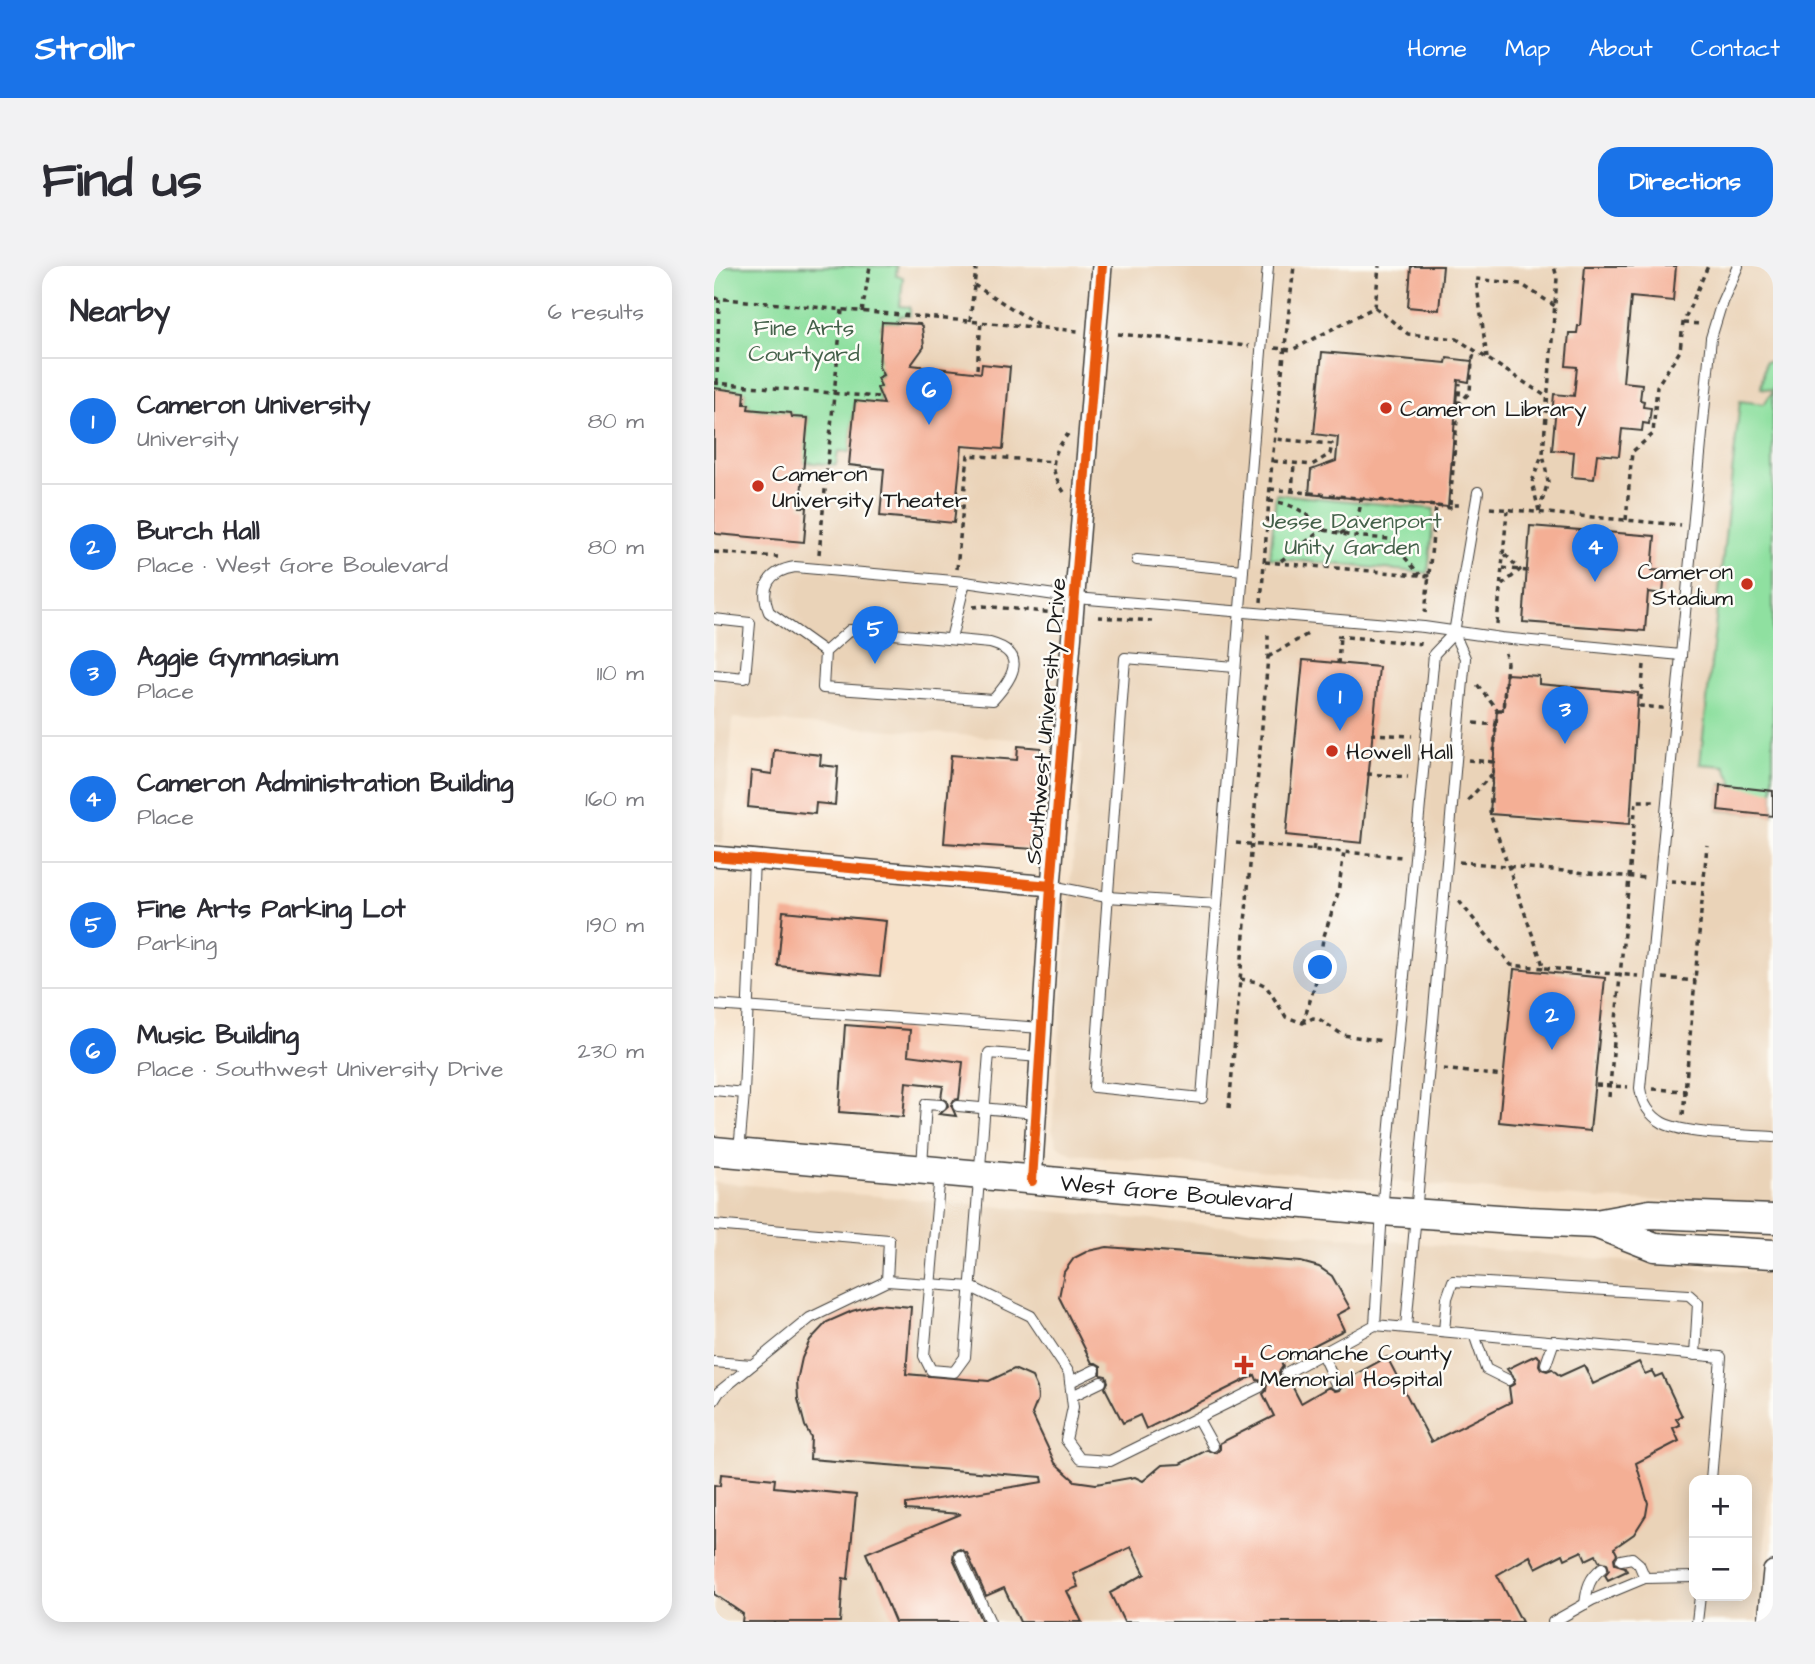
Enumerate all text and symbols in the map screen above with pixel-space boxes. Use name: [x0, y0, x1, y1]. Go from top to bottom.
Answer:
text: Strollr: [35, 26, 135, 72]
text: Home: [1407, 32, 1467, 66]
text: Map: [1505, 32, 1550, 66]
text: About: [1588, 32, 1653, 66]
text: Contact: [1691, 32, 1780, 66]
button: Directions: [1598, 147, 1773, 217]
text: Find us: [42, 148, 202, 216]
text: Nearby: [70, 291, 170, 333]
text: 6 results: [548, 296, 644, 328]
park label: Fine Arts Courtyard: [748, 312, 860, 371]
pin: 6: [906, 367, 952, 425]
text: Cameron University: [137, 387, 371, 423]
place label: Cameron Library: [1400, 393, 1587, 426]
marker: Cameron Library: [1378, 400, 1394, 416]
text: 1: [92, 405, 94, 437]
text: 80 m: [587, 405, 644, 437]
text: University: [137, 423, 239, 455]
place label: Cameron University Theater: [772, 458, 968, 517]
marker: Cameron University Theater: [750, 478, 766, 494]
park label: Jesse Davenport Unity Garden: [1262, 505, 1442, 564]
text: Burch Hall: [137, 513, 260, 549]
pin: 4: [1572, 524, 1618, 582]
text: 2: [86, 531, 100, 563]
text: 80 m: [587, 531, 644, 563]
text: Place · West Gore Boulevard: [137, 549, 448, 581]
place label: Cameron Stadium: [1638, 556, 1733, 614]
street label: Southwest University Drive: [1018, 576, 1075, 866]
marker: Cameron Stadium: [1739, 576, 1755, 592]
pin: 5: [852, 606, 898, 664]
text: Aggie Gymnasium: [137, 639, 338, 675]
text: 3: [87, 657, 99, 689]
text: 110 m: [596, 657, 644, 689]
pin: 1: [1317, 673, 1363, 731]
text: Place: [137, 675, 194, 707]
pin: 3: [1542, 686, 1588, 744]
place label: Howell Hall: [1346, 736, 1453, 768]
marker: Howell Hall: [1324, 743, 1340, 759]
text: Cameron Administration Building: [137, 765, 513, 801]
text: 4: [85, 783, 101, 815]
text: 160 m: [585, 783, 644, 815]
text: Place: [137, 801, 194, 833]
text: Fine Arts Parking Lot: [137, 891, 405, 927]
text: 5: [85, 909, 101, 941]
text: 190 m: [586, 909, 644, 941]
text: Parking: [137, 927, 217, 959]
your location: [1303, 950, 1337, 984]
pin: 2: [1529, 992, 1575, 1050]
text: Music Building: [137, 1017, 299, 1053]
text: 6: [86, 1035, 100, 1067]
text: 230 m: [578, 1035, 644, 1067]
text: Place · Southwest University Drive: [137, 1053, 503, 1085]
street label: West Gore Boulevard: [1059, 1167, 1294, 1220]
place label: Comanche County Memorial Hospital: [1260, 1337, 1453, 1395]
marker: Comanche County Memorial Hospital: [1234, 1355, 1254, 1375]
map controls: [1689, 1475, 1752, 1601]
button: +: [1689, 1475, 1752, 1538]
button: −: [1689, 1538, 1752, 1601]

